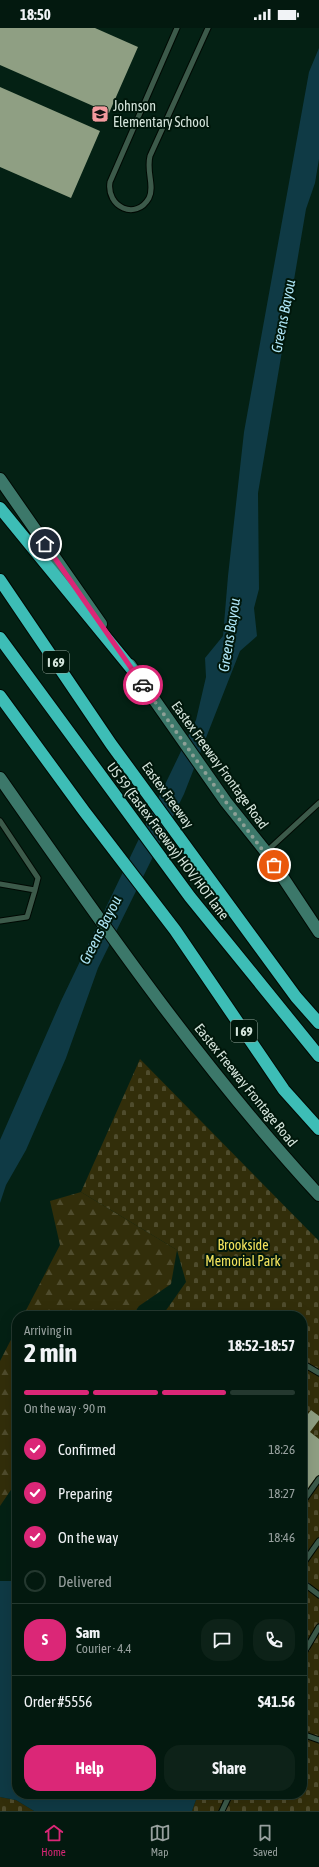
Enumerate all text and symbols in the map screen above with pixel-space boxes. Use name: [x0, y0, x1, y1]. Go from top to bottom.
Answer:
text: 18:50: [20, 6, 51, 23]
place label: Johnson Elementary School: [113, 98, 209, 130]
school or university icon: Johnson Elementary School: [90, 104, 110, 124]
water label: Greens Bayou: [268, 278, 298, 354]
pin: [28, 527, 62, 561]
icon: home: [34, 533, 56, 555]
water label: Greens Bayou: [215, 597, 243, 673]
road number: I 69: [43, 651, 69, 673]
courier: [123, 665, 163, 705]
icon: car: [132, 674, 154, 696]
street label: Eastex Freeway Frontage Road: [168, 698, 272, 832]
street label: US 59 (Eastex Freeway) HOV/HOT lane: [104, 759, 232, 923]
street label: Eastex Freeway: [138, 759, 198, 831]
pin: [257, 848, 291, 882]
icon: bag: [263, 854, 285, 876]
water label: Greens Bayou: [76, 893, 124, 967]
street label: Eastex Freeway Frontage Road: [191, 1020, 301, 1150]
road number: I 69: [231, 1020, 257, 1042]
park label: Brookside Memorial Park: [205, 1237, 281, 1269]
text: Arriving in: [24, 1323, 72, 1338]
text: 18:52–18:57: [228, 1337, 295, 1354]
text: 2 min: [24, 1338, 77, 1368]
text: On the way · 90 m: [24, 1401, 106, 1416]
icon: check: [24, 1438, 46, 1460]
text: Confirmed: [58, 1441, 116, 1458]
text: 18:26: [268, 1442, 295, 1457]
icon: check: [24, 1482, 46, 1504]
text: Preparing: [58, 1485, 112, 1502]
text: 18:27: [268, 1486, 295, 1501]
icon: check: [24, 1526, 46, 1548]
text: On the way: [58, 1529, 119, 1546]
text: 18:46: [268, 1530, 295, 1545]
text: Delivered: [58, 1573, 112, 1590]
button: chat: [201, 1619, 243, 1661]
button: phone: [253, 1619, 295, 1661]
text: Sam: [76, 1624, 100, 1641]
text: S: [42, 1631, 48, 1648]
text: Courier · 4.4: [76, 1641, 132, 1656]
text: Order #5556: [24, 1693, 92, 1710]
text: $41.56: [258, 1693, 295, 1710]
button: Help: [24, 1745, 156, 1791]
button: Share: [164, 1745, 295, 1791]
tab: Home: [41, 1822, 66, 1858]
tab: Map: [149, 1822, 171, 1858]
tab: Saved: [253, 1822, 278, 1858]

